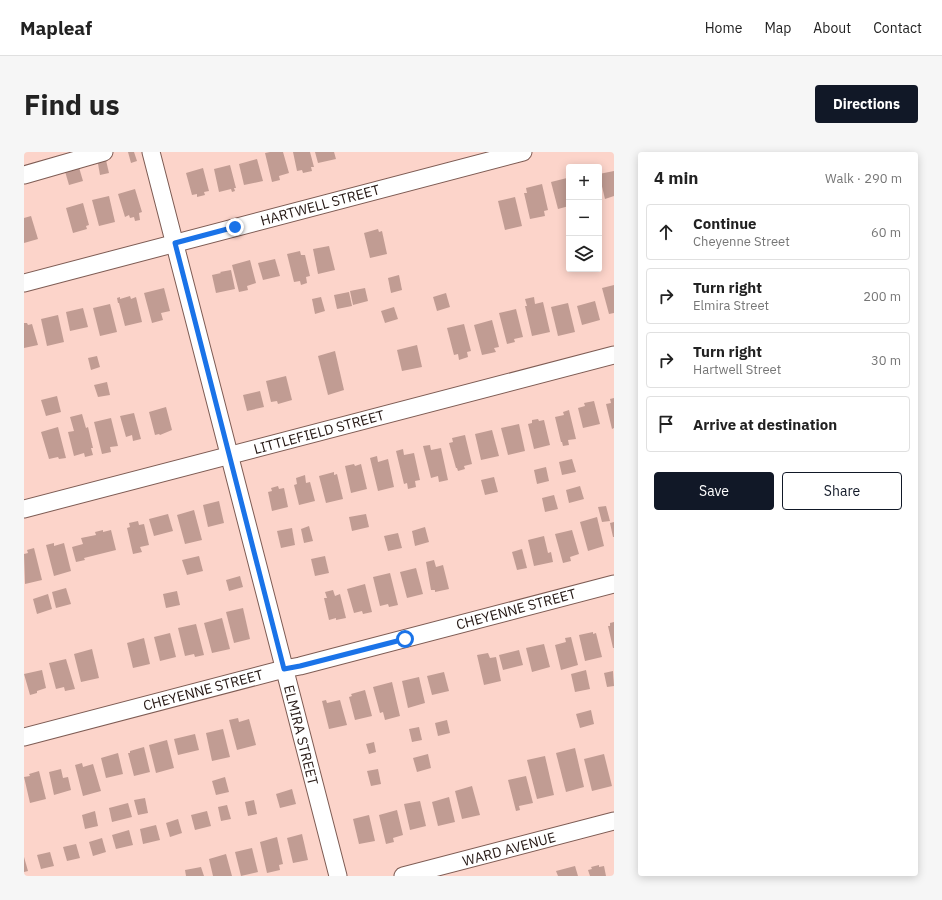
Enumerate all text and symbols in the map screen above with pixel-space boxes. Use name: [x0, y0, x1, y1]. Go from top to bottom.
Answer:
text: Mapleaf: [20, 16, 92, 40]
text: Home: [705, 19, 742, 37]
text: Map: [764, 19, 791, 37]
text: About: [813, 19, 851, 37]
text: Contact: [873, 19, 922, 37]
button: Directions: [815, 85, 918, 123]
text: Find us: [24, 86, 120, 123]
map controls: [566, 164, 602, 272]
button: +: [566, 164, 602, 200]
text: 4 min: [654, 167, 698, 189]
text: Walk · 290 m: [825, 170, 902, 187]
street label: HARTWELL STREET: [258, 180, 382, 230]
button: −: [566, 200, 602, 236]
text: Continue: [693, 214, 757, 233]
route end: [226, 218, 244, 236]
icon: ahead: [655, 221, 677, 243]
text: 60 m: [871, 224, 901, 241]
text: Cheyenne Street: [693, 233, 790, 250]
button: layers: [566, 236, 602, 272]
text: Turn right: [693, 278, 762, 297]
icon: right: [655, 285, 677, 307]
text: 200 m: [863, 288, 901, 305]
text: Elmira Street: [693, 297, 769, 314]
text: Turn right: [693, 342, 762, 361]
icon: right: [655, 349, 677, 371]
text: 30 m: [871, 352, 901, 369]
text: Hartwell Street: [693, 361, 781, 378]
street label: LITTLEFIELD STREET: [252, 406, 386, 458]
icon: arrive: [655, 413, 677, 435]
text: Arrive at destination: [693, 415, 837, 434]
button: Save: [654, 472, 774, 510]
button: Share: [782, 472, 902, 510]
street label: CHEYENNE STREET: [454, 584, 578, 634]
route start: [396, 630, 414, 648]
street label: CHEYENNE STREET: [141, 665, 265, 715]
street label: ELMIRA STREET: [280, 683, 322, 787]
street label: WARD AVENUE: [460, 828, 558, 870]

